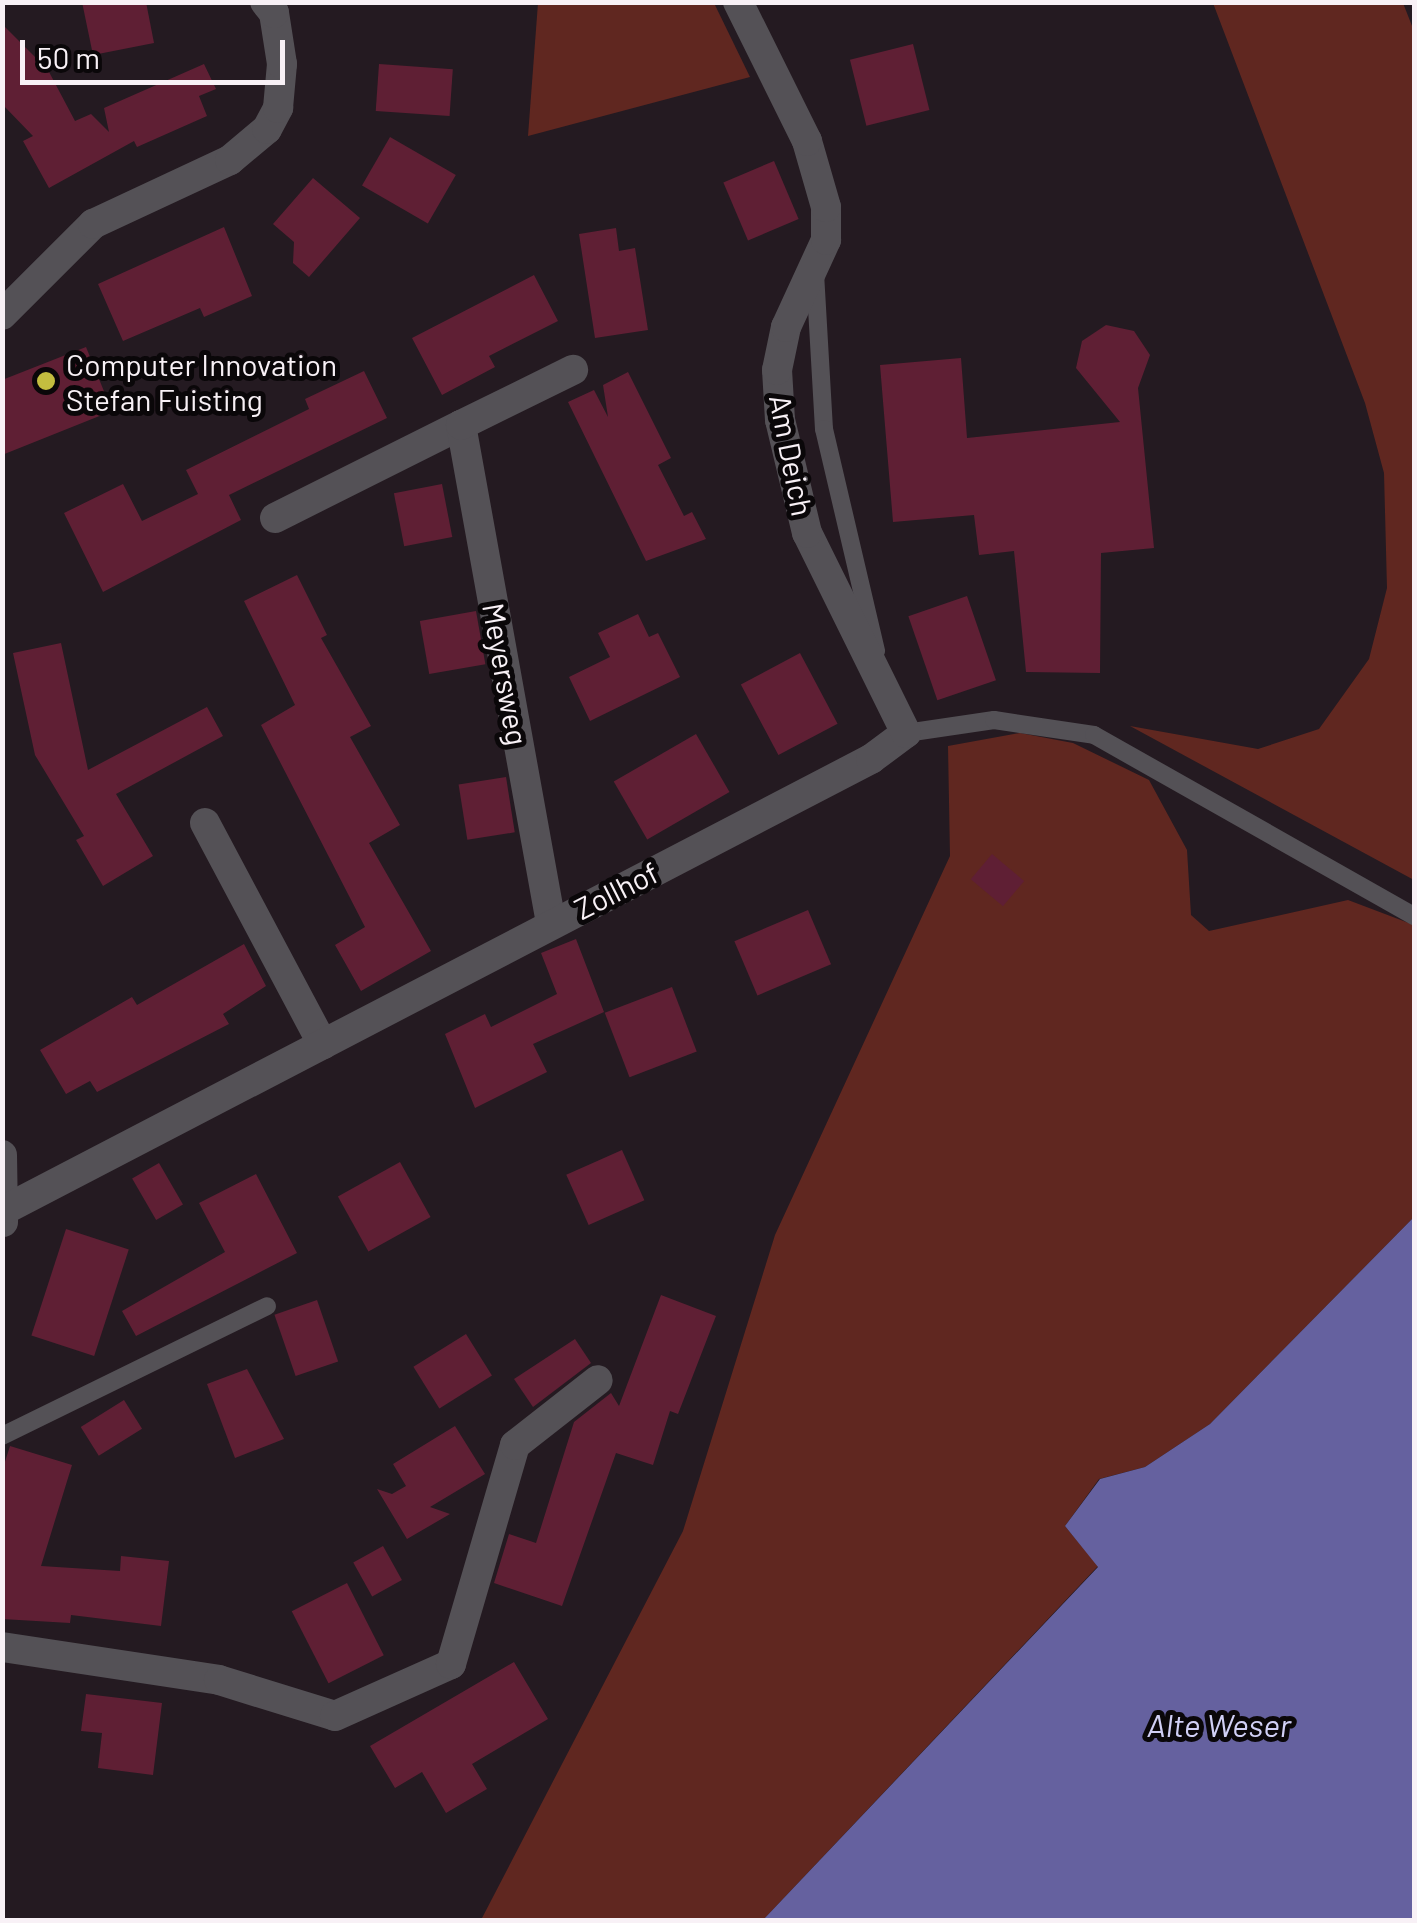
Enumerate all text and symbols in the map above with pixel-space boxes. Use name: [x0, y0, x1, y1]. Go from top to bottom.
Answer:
scale bar: [25, 20, 290, 82]
text: 50 m: [37, 39, 100, 75]
place label: Computer Innovation Stefan Fuisting: [66, 346, 337, 416]
marker: Computer Innovation Stefan Fuisting: [35, 370, 57, 392]
street label: Am Deich: [763, 391, 821, 519]
street label: Meyersweg: [476, 600, 536, 748]
street label: Zollhof: [568, 854, 664, 926]
water label: Alte Weser: [1147, 1705, 1291, 1743]

